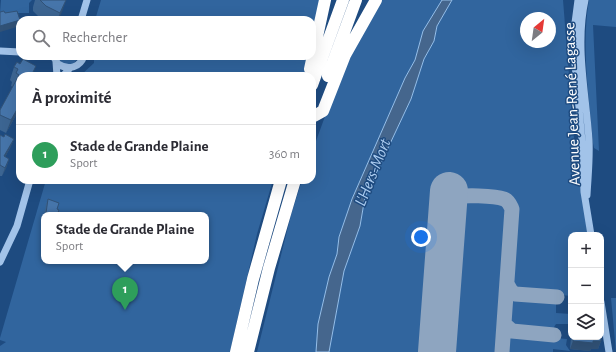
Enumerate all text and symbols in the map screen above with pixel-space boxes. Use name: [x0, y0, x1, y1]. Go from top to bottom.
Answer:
north arrow: [520, 12, 556, 48]
search box: [16, 16, 316, 60]
street label: Avenue Jean-René Lagasse: [561, 22, 583, 186]
icon: search: [30, 27, 52, 49]
text: Rechercher: [62, 30, 127, 45]
text: À proximité: [32, 89, 112, 106]
water label: L'Hers-Mort: [351, 136, 394, 208]
text: Stade de Grande Plaine: [70, 139, 209, 154]
text: 1: [43, 148, 47, 161]
text: 360 m: [269, 148, 300, 161]
text: Sport: [70, 157, 97, 170]
popup: [41, 212, 209, 264]
text: Stade de Grande Plaine: [56, 222, 194, 237]
your location: [411, 227, 431, 247]
map controls: [568, 232, 604, 340]
button: +: [568, 232, 604, 268]
text: Sport: [56, 240, 83, 253]
button: −: [568, 268, 604, 304]
pin: 1: [112, 277, 138, 310]
button: layers: [568, 304, 604, 340]

